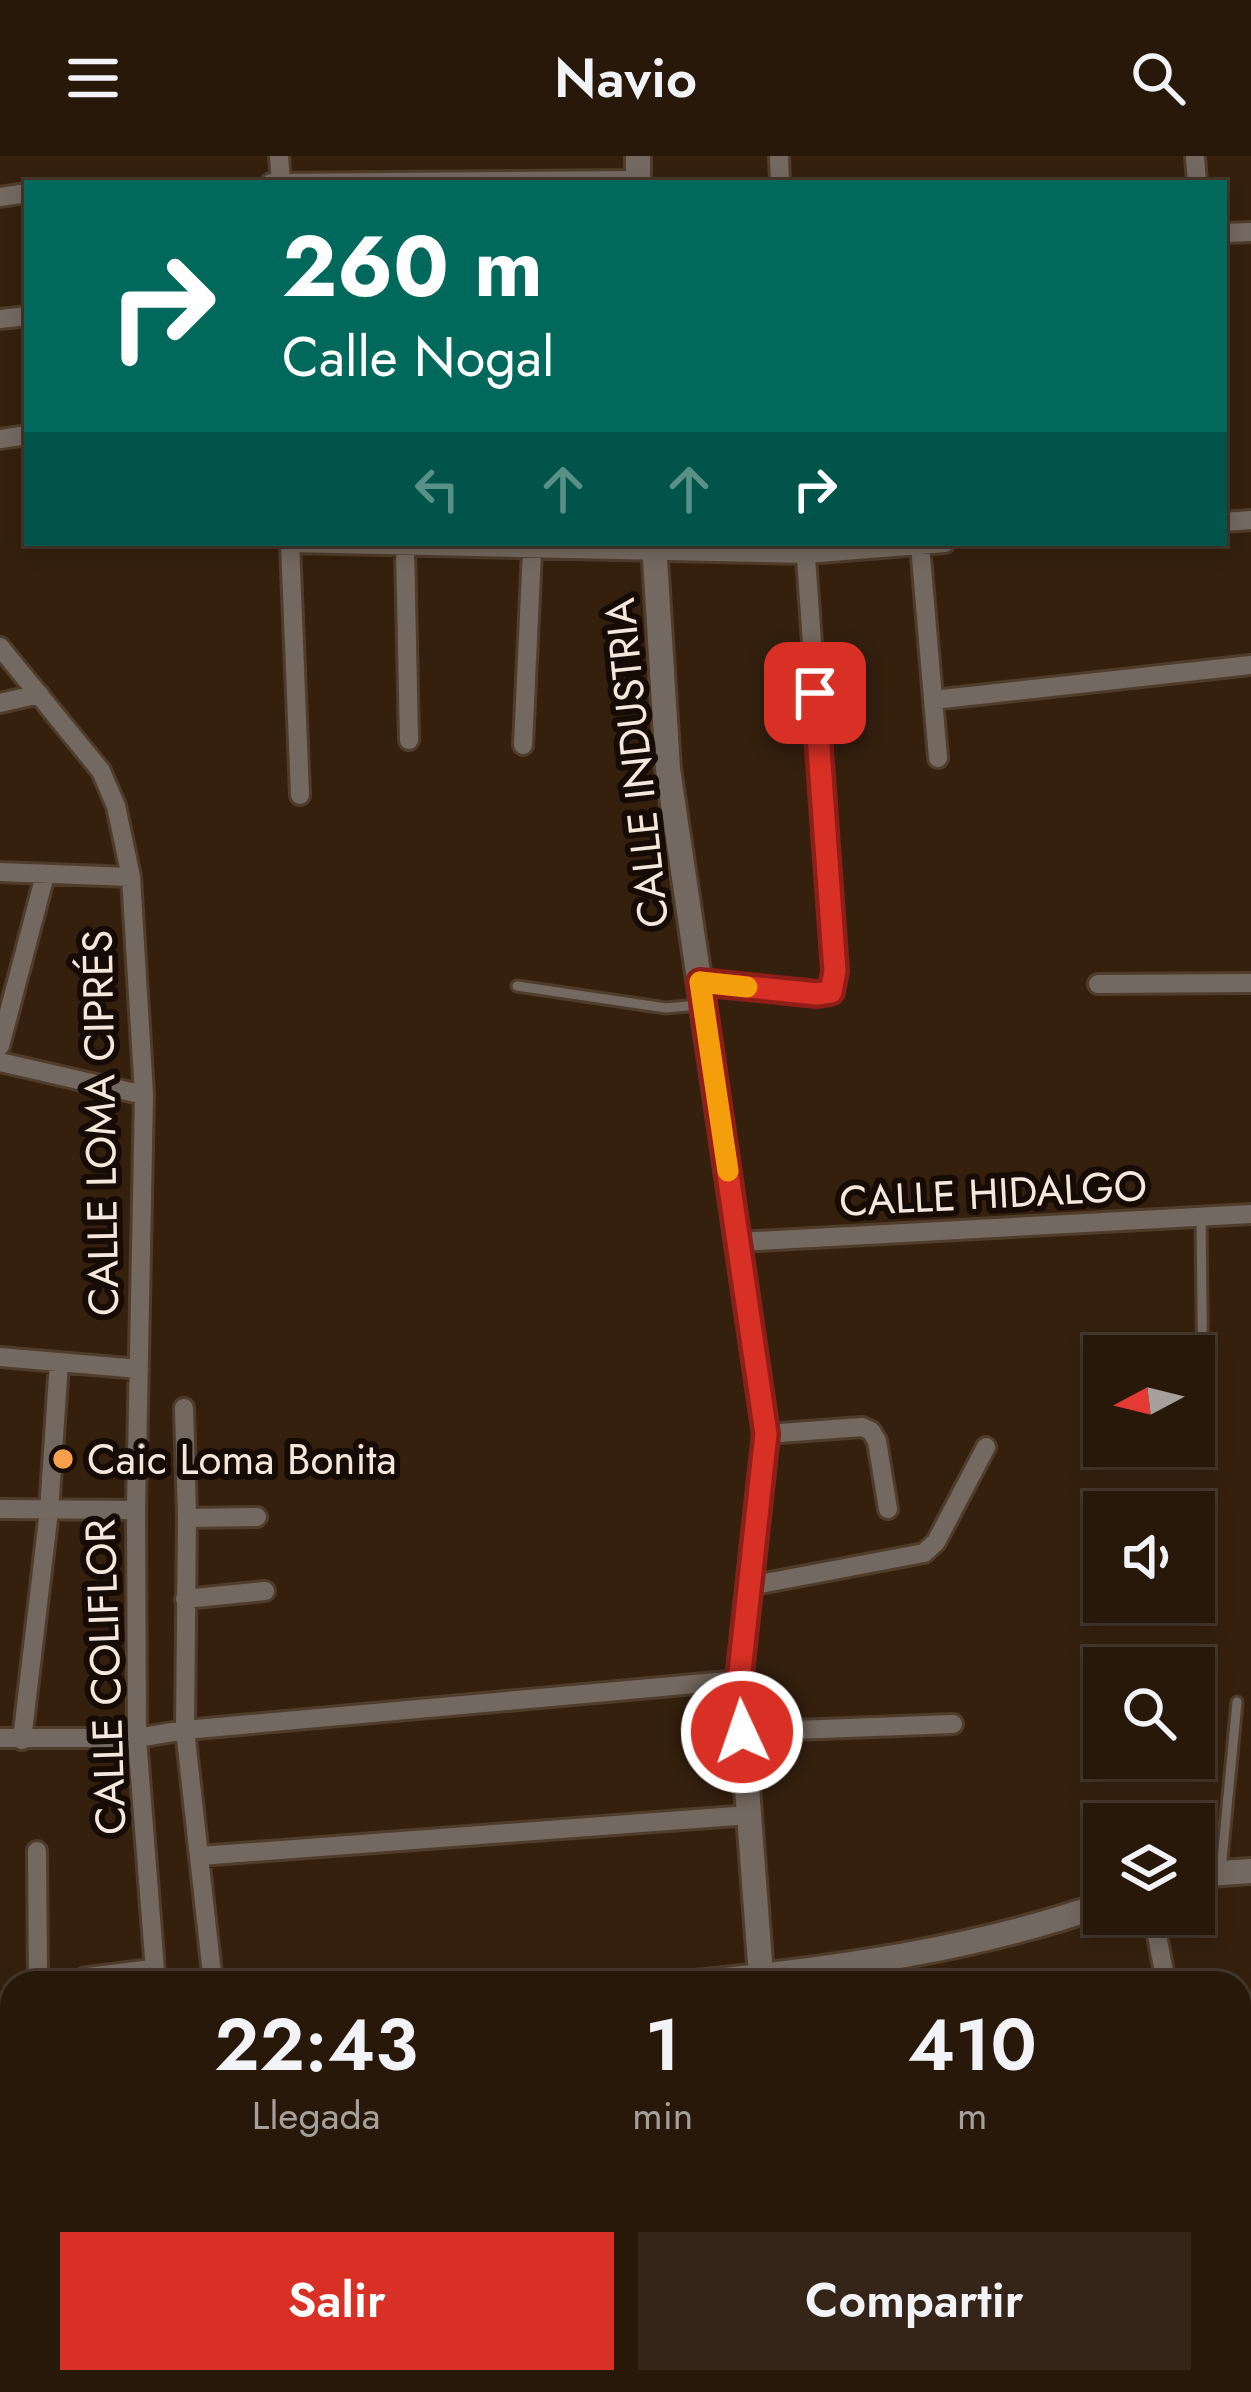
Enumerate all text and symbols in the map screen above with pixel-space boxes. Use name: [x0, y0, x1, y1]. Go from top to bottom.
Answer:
text: Navio: [554, 39, 697, 117]
icon: menu: [60, 45, 126, 111]
icon: search: [1125, 45, 1191, 111]
text: 260 m: [282, 206, 543, 328]
icon: right: [84, 228, 240, 384]
text: Calle Nogal: [282, 318, 554, 396]
icon: left: [404, 456, 470, 522]
icon: ahead: [530, 456, 596, 522]
icon: ahead: [656, 456, 722, 522]
icon: right: [782, 456, 848, 522]
street label: CALLE INDUSTRIA: [589, 595, 684, 931]
pin: [764, 642, 866, 744]
icon: arrive: [782, 660, 848, 726]
street label: CALLE LOMA CIPRÉS: [67, 929, 134, 1317]
street label: CALLE HIDALGO: [838, 1155, 1148, 1232]
north arrow: [1083, 1335, 1215, 1467]
map controls: [1083, 1335, 1215, 1935]
place label: Caic Loma Bonita: [87, 1429, 397, 1490]
marker: Caic Loma Bonita: [50, 1446, 76, 1472]
button: sound: [1083, 1491, 1215, 1623]
street label: CALLE COLIFLOR: [69, 1518, 141, 1836]
button: search: [1083, 1647, 1215, 1779]
position arrow: [679, 1669, 805, 1795]
button: layers: [1083, 1803, 1215, 1935]
text: 22:43: [214, 1993, 418, 2097]
text: 1: [645, 1993, 680, 2097]
text: 410: [907, 1993, 1037, 2097]
text: Llegada: [252, 2087, 380, 2144]
text: min: [632, 2087, 693, 2144]
text: m: [957, 2087, 987, 2144]
button: Salir: [60, 2232, 614, 2370]
button: Compartir: [638, 2232, 1191, 2370]

